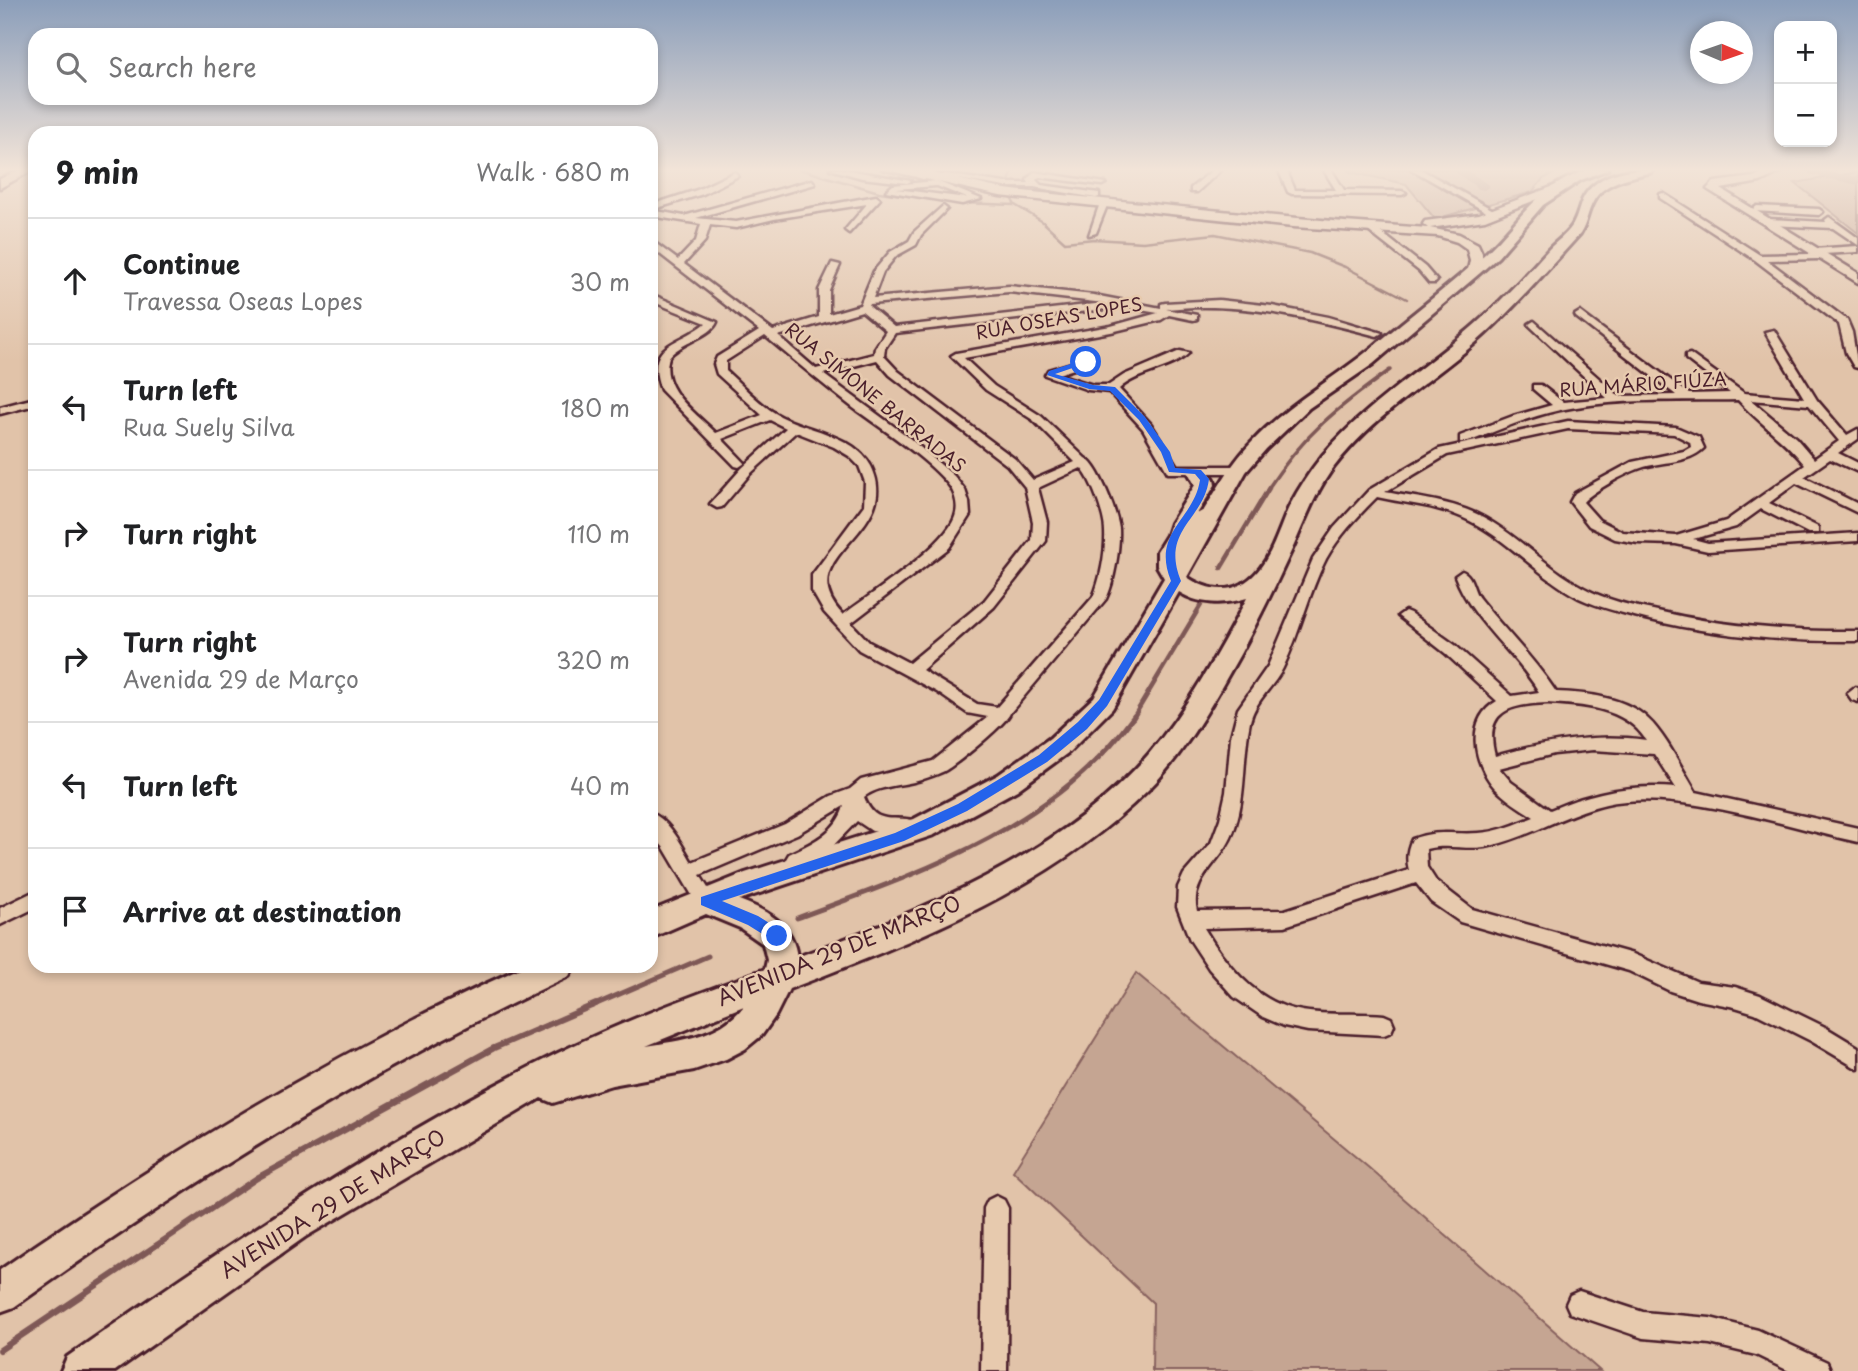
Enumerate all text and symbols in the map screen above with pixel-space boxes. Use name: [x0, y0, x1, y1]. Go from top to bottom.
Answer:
north arrow: [1690, 21, 1753, 84]
map controls: [1774, 21, 1837, 147]
button: +: [1774, 21, 1837, 84]
search box: [28, 28, 658, 105]
text: Search here: [108, 47, 257, 86]
icon: search: [52, 48, 90, 86]
button: −: [1774, 84, 1837, 147]
text: 9 min: [56, 149, 139, 194]
text: Walk · 680 m: [476, 154, 630, 189]
text: Continue: [123, 244, 240, 283]
icon: ahead: [56, 262, 94, 300]
text: 30 m: [569, 264, 630, 299]
text: Travessa Oseas Lopes: [123, 283, 363, 318]
street label: RUA OSEAS LOPES: [973, 290, 1144, 345]
street label: RUA SIMONE BARRADAS: [780, 315, 972, 478]
route start: [1070, 346, 1101, 377]
street label: RUA MÁRIO FIÚZA: [1558, 364, 1727, 403]
text: Turn left: [123, 370, 238, 409]
icon: left: [56, 388, 94, 426]
text: 180 m: [561, 390, 630, 425]
text: Rua Suely Silva: [123, 409, 295, 444]
icon: right: [56, 514, 94, 552]
text: Turn right: [123, 514, 257, 553]
text: 110 m: [568, 516, 630, 551]
text: Turn right: [123, 622, 257, 661]
icon: right: [56, 640, 94, 678]
text: 320 m: [556, 642, 630, 677]
text: Avenida 29 de Março: [123, 661, 359, 696]
icon: left: [56, 766, 94, 804]
text: Turn left: [123, 766, 238, 805]
text: 40 m: [570, 768, 630, 803]
street label: AVENIDA 29 DE MARÇO: [712, 886, 965, 1013]
icon: arrive: [56, 892, 94, 930]
text: Arrive at destination: [123, 892, 402, 931]
route end: [761, 920, 792, 951]
street label: AVENIDA 29 DE MARÇO: [213, 1120, 451, 1285]

